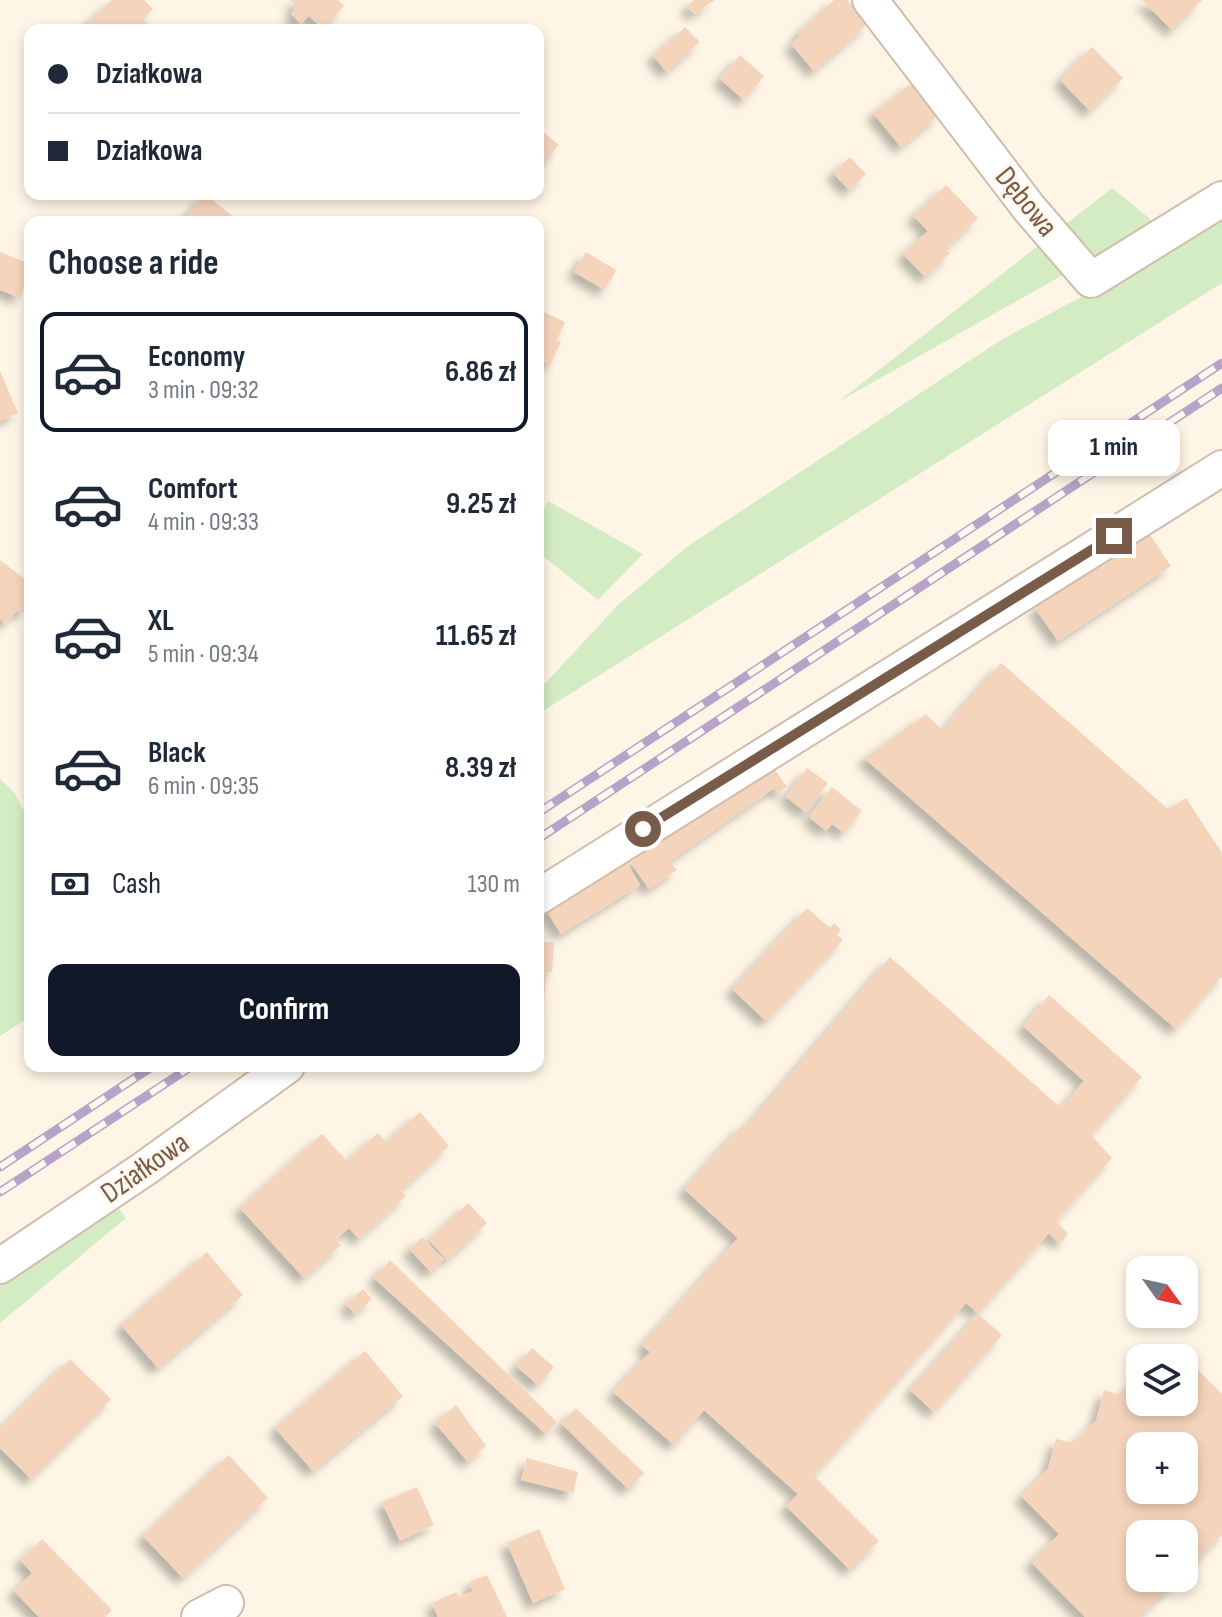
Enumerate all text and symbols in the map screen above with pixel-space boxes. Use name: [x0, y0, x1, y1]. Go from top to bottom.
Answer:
text: Działkowa: [96, 56, 203, 92]
text: Działkowa: [96, 133, 203, 169]
street label: Dębowa: [987, 160, 1065, 244]
text: Choose a ride: [48, 242, 219, 285]
icon: car: [52, 336, 124, 408]
text: Economy: [148, 339, 245, 375]
text: 6.86 zł: [445, 354, 516, 390]
text: 3 min · 09:32: [148, 375, 259, 406]
callout: 1 min: [1048, 420, 1180, 476]
text: 1 min: [1090, 432, 1138, 463]
icon: car: [52, 468, 124, 540]
text: Comfort: [148, 471, 238, 507]
text: 9.25 zł: [446, 486, 516, 522]
text: 4 min · 09:33: [148, 507, 259, 538]
route end: [1096, 518, 1132, 554]
icon: car: [52, 600, 124, 672]
text: XL: [148, 603, 174, 639]
text: 11.65 zł: [436, 618, 516, 654]
text: 5 min · 09:34: [148, 639, 259, 670]
icon: car: [52, 732, 124, 804]
text: Black: [148, 735, 206, 771]
text: 8.39 zł: [445, 750, 516, 786]
text: 6 min · 09:35: [148, 771, 259, 802]
route start: [625, 811, 661, 847]
icon: cash: [48, 862, 92, 906]
text: Cash: [112, 866, 161, 902]
text: 130 m: [468, 869, 520, 900]
button: Confirm: [48, 964, 520, 1056]
street label: Działkowa: [94, 1125, 196, 1211]
north arrow: [1126, 1256, 1198, 1328]
map controls: [1126, 1256, 1198, 1592]
button: layers: [1126, 1344, 1198, 1416]
button: +: [1126, 1432, 1198, 1504]
button: −: [1126, 1520, 1198, 1592]

